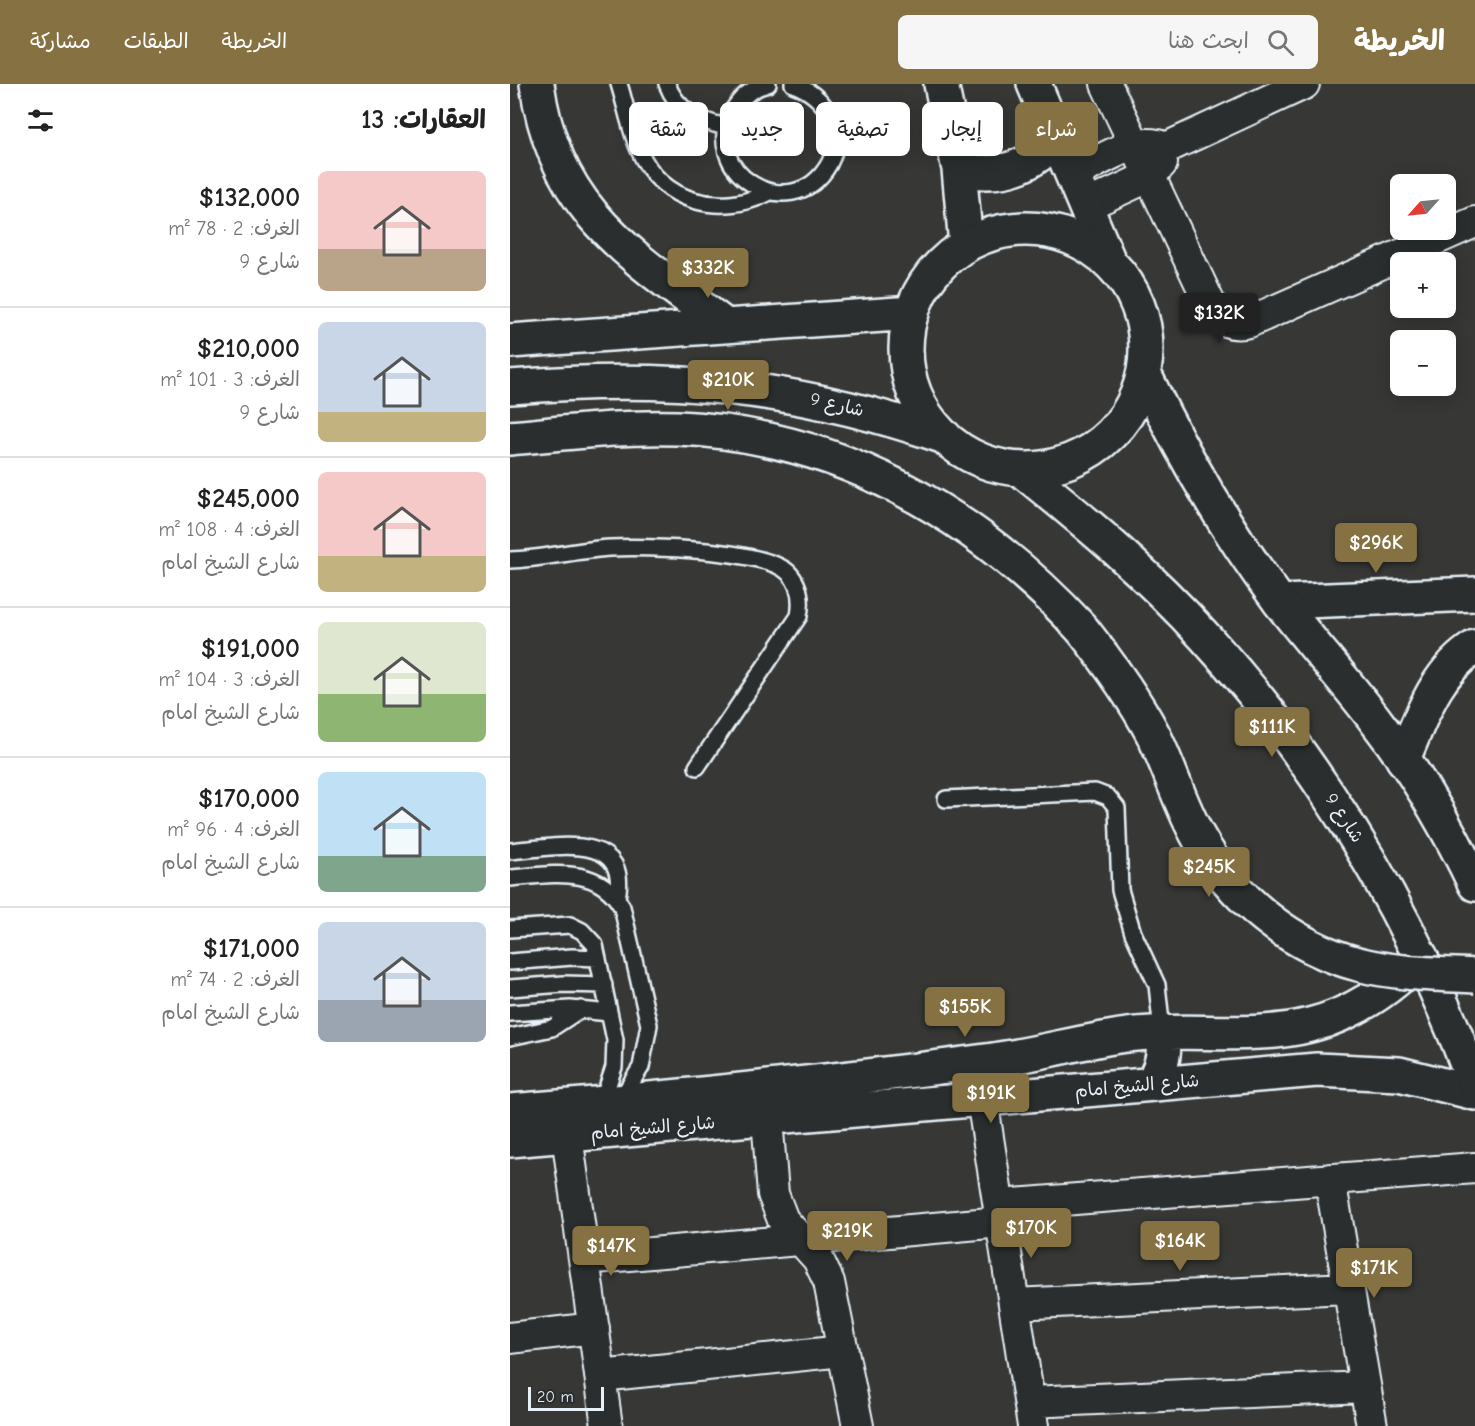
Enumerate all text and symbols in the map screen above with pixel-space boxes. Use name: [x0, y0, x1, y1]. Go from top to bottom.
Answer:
search box: [898, 15, 1318, 69]
text: الخريطة: [1354, 25, 1445, 57]
icon: search: [1264, 26, 1297, 59]
text: ابحث هنا: [1168, 28, 1249, 54]
text: مشاركة: [30, 29, 91, 53]
text: الطبقات: [124, 29, 189, 53]
text: الخريطة: [222, 29, 287, 53]
chip: شقة: [629, 102, 708, 156]
chip: جديد: [720, 102, 804, 156]
chip: تصفية: [816, 102, 910, 156]
chip: إيجار: [922, 102, 1003, 156]
chip: شراء: [1015, 102, 1098, 156]
icon: filters: [24, 104, 57, 137]
text: العقارات: 13: [361, 105, 486, 135]
north arrow: [1390, 174, 1456, 240]
map controls: [1390, 174, 1456, 396]
text: $132,000: [199, 183, 300, 213]
icon: home: [366, 195, 438, 267]
text: الغرف: 2 · 78 m²: [168, 217, 300, 240]
pin: $332K: [666, 248, 750, 299]
text: شارع 9: [239, 250, 300, 273]
button: +: [1390, 252, 1456, 318]
text: $332K: [682, 256, 734, 279]
pin: $132K: [1177, 293, 1261, 344]
text: $132K: [1194, 301, 1244, 324]
button: −: [1390, 330, 1456, 396]
text: $210,000: [197, 334, 300, 364]
icon: home: [366, 346, 438, 418]
pin: $210K: [686, 360, 770, 411]
text: الغرف: 3 · 101 m²: [160, 368, 300, 391]
text: $210K: [702, 368, 754, 391]
street label: شارع 9: [808, 389, 866, 422]
text: شارع 9: [239, 401, 300, 424]
text: $245,000: [197, 484, 300, 514]
icon: home: [366, 496, 438, 568]
text: الغرف: 4 · 108 m²: [158, 518, 300, 541]
pin: $296K: [1334, 523, 1418, 574]
text: $296K: [1349, 531, 1403, 554]
text: شارع الشيخ امام: [161, 551, 300, 574]
text: $191,000: [201, 634, 300, 664]
icon: home: [366, 646, 438, 718]
text: الغرف: 3 · 104 m²: [159, 668, 300, 691]
text: شارع الشيخ امام: [161, 701, 300, 724]
pin: $111K: [1230, 707, 1314, 758]
text: $111K: [1249, 715, 1295, 738]
text: $170,000: [198, 784, 300, 814]
street label: شارع 9: [1320, 789, 1368, 847]
icon: home: [366, 796, 438, 868]
text: الغرف: 4 · 96 m²: [167, 818, 300, 841]
pin: $245K: [1167, 847, 1251, 898]
text: شارع الشيخ امام: [161, 851, 300, 874]
text: $245K: [1183, 855, 1235, 878]
text: $171,000: [203, 934, 300, 964]
icon: home: [366, 946, 438, 1018]
text: الغرف: 2 · 74 m²: [170, 968, 300, 991]
pin: $155K: [923, 987, 1007, 1038]
text: $155K: [939, 995, 991, 1018]
text: شارع الشيخ امام: [161, 1001, 300, 1024]
street label: شارع الشيخ امام: [1074, 1070, 1200, 1105]
pin: $191K: [949, 1073, 1033, 1124]
text: $191K: [966, 1081, 1016, 1104]
street label: شارع الشيخ امام: [590, 1112, 716, 1147]
pin: $170K: [989, 1208, 1073, 1259]
pin: $219K: [805, 1211, 889, 1262]
text: $170K: [1005, 1216, 1057, 1239]
text: $219K: [821, 1219, 873, 1242]
pin: $164K: [1138, 1221, 1222, 1272]
pin: $147K: [569, 1226, 653, 1277]
text: $164K: [1155, 1229, 1206, 1252]
text: $147K: [586, 1234, 636, 1257]
pin: $171K: [1332, 1248, 1416, 1299]
text: $171K: [1350, 1256, 1398, 1279]
scale bar: [528, 1384, 604, 1412]
text: 20 m: [537, 1388, 574, 1406]

